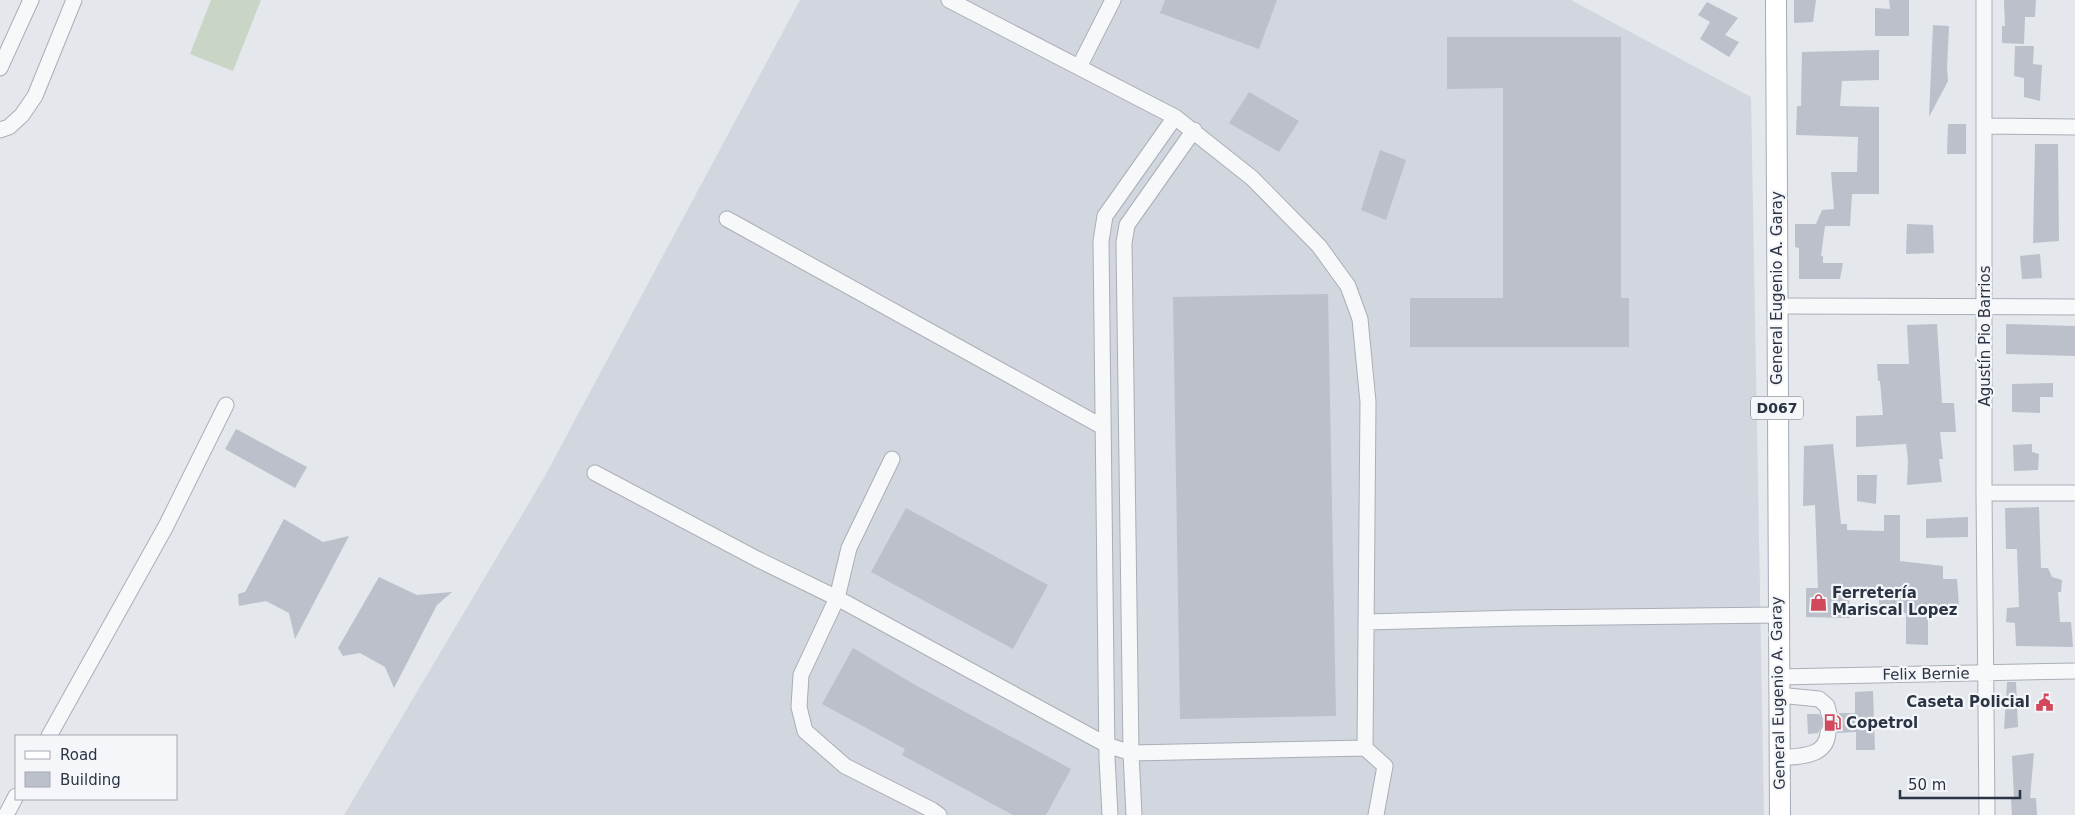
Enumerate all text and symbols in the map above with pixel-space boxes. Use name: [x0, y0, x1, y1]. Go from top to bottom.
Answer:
street label: General Eugenio A. Garay: [1768, 191, 1786, 385]
street label: Agustín Pio Barrios: [1976, 265, 1994, 406]
road number: D067: [1751, 396, 1803, 419]
place label: Ferretería Mariscal Lopez: [1832, 584, 1958, 619]
shop icon: Ferretería Mariscal Lopez: [1808, 592, 1828, 612]
street label: General Eugenio A. Garay: [1767, 596, 1789, 790]
street label: Felix Bernie: [1882, 664, 1970, 684]
public building icon: Caseta Policial: [2034, 692, 2054, 712]
place label: Caseta Policial: [1906, 693, 2030, 711]
fuel station icon: Copetrol: [1822, 713, 1842, 733]
place label: Copetrol: [1846, 714, 1918, 732]
legend: [15, 735, 178, 800]
text: Road: [60, 746, 98, 764]
scale bar: [1900, 768, 2020, 800]
text: Building: [60, 771, 121, 789]
text: 50 m: [1908, 776, 1946, 794]

